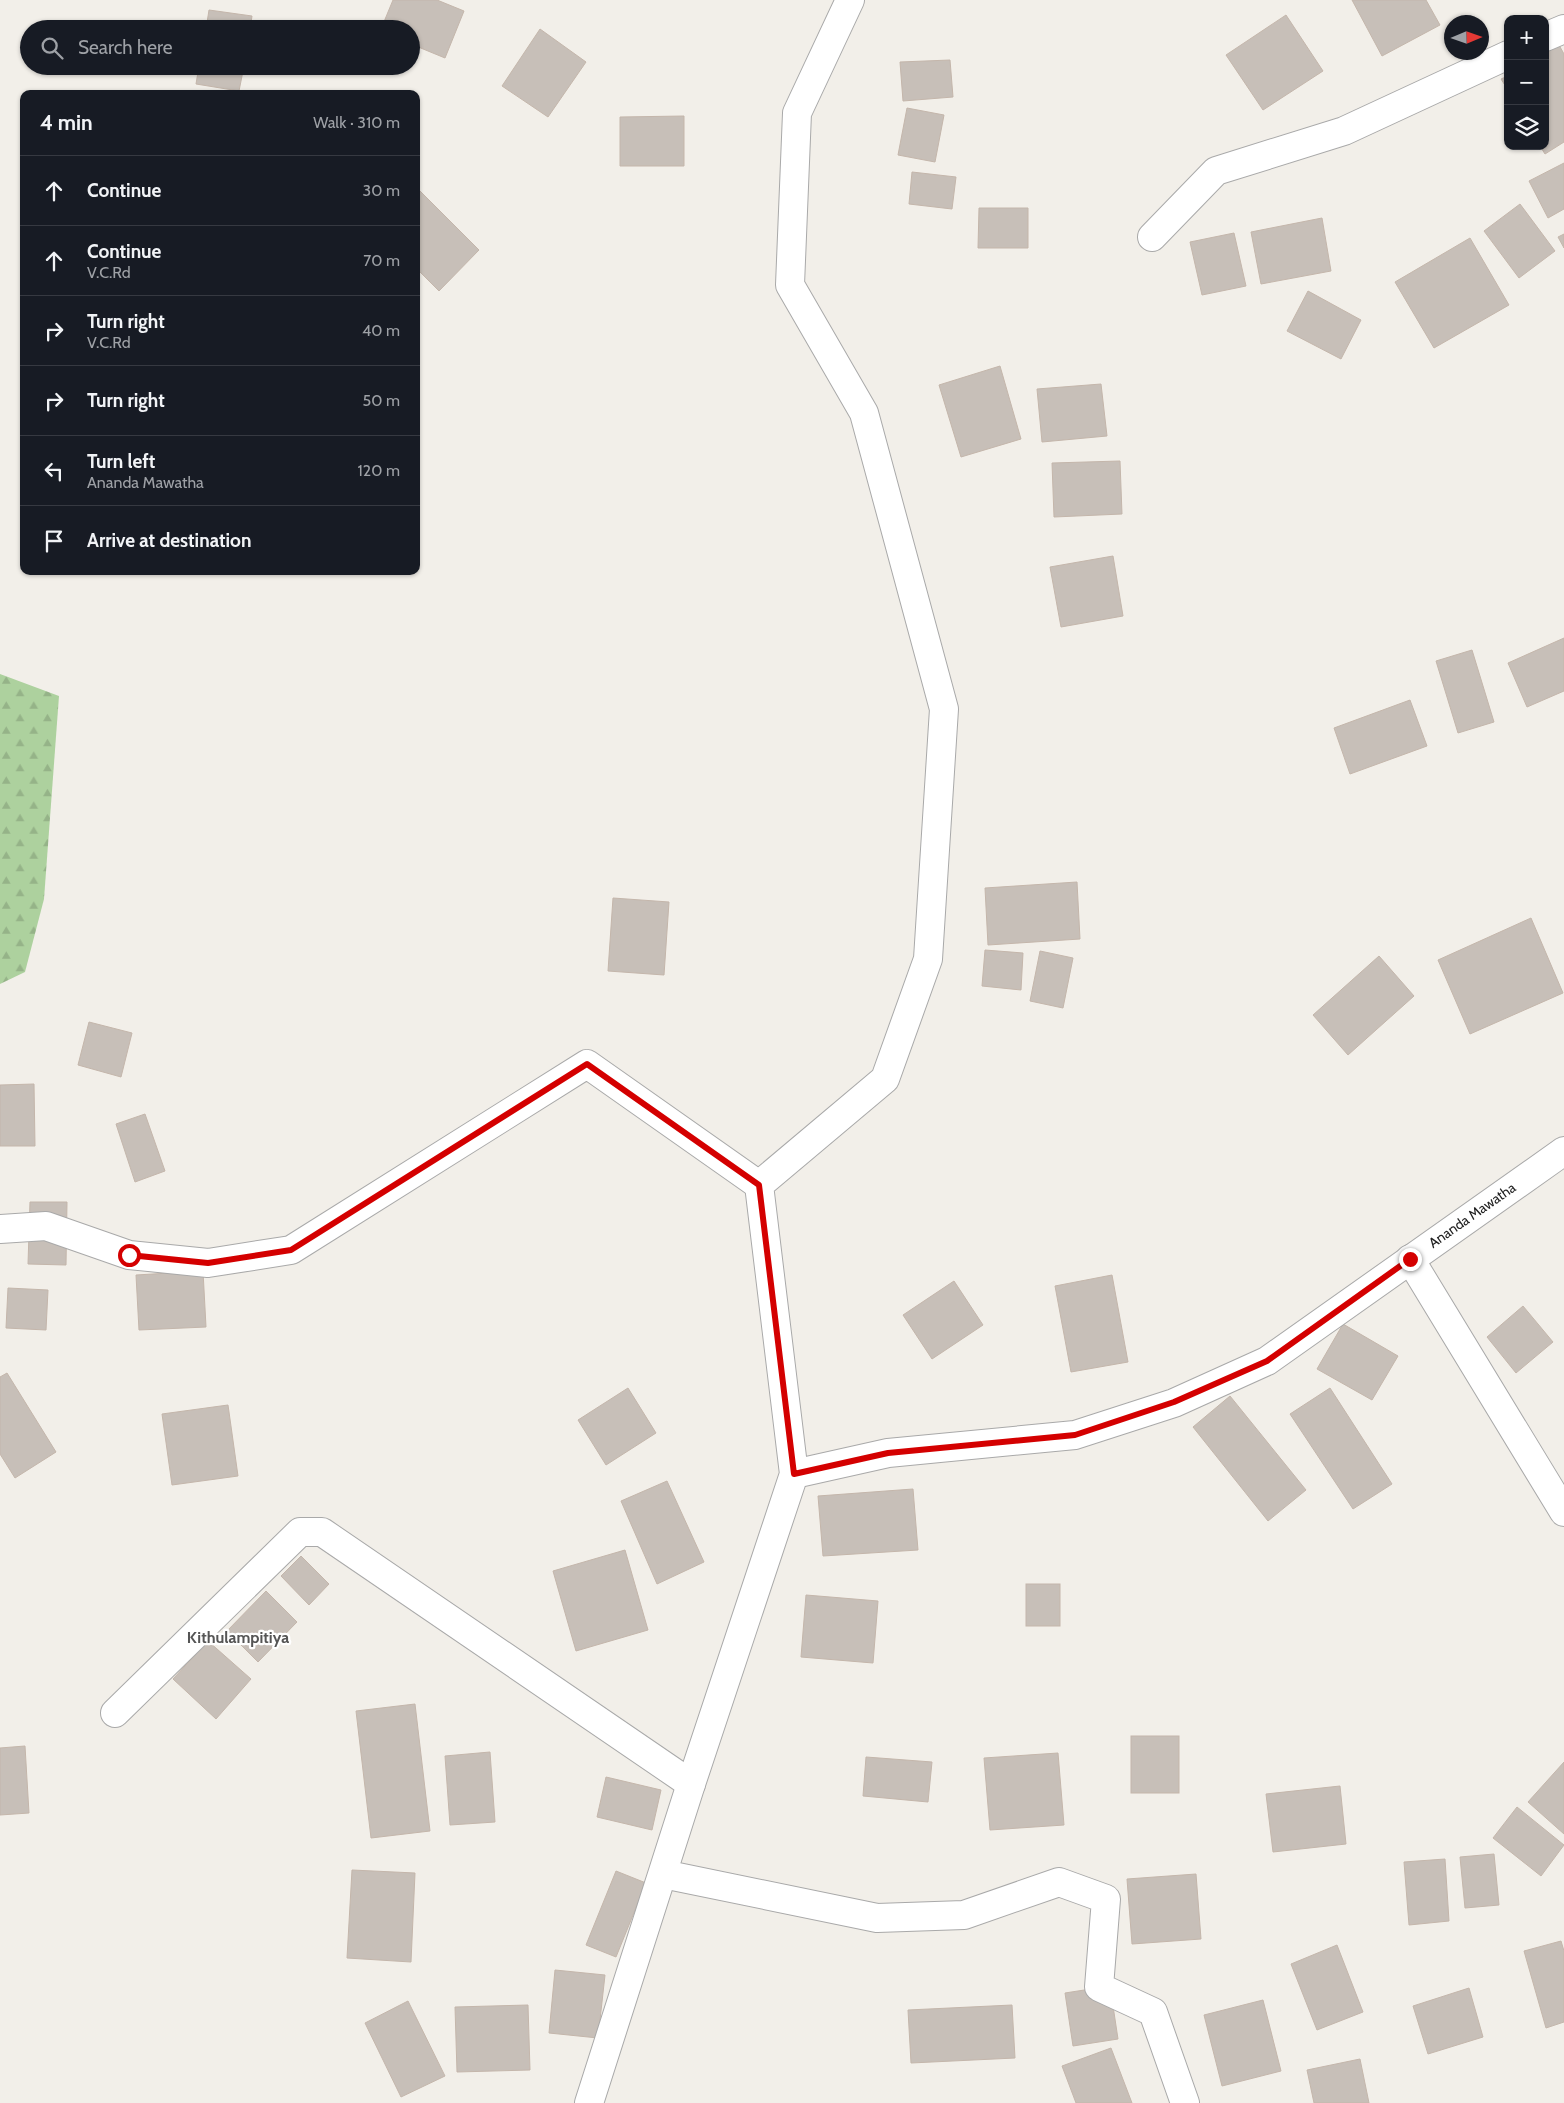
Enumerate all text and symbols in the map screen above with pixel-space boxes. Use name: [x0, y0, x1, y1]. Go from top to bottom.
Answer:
north arrow: [1444, 15, 1489, 60]
map controls: [1504, 15, 1549, 150]
button: +: [1504, 15, 1549, 60]
search box: [20, 20, 420, 75]
icon: search: [38, 34, 66, 62]
text: Search here: [78, 36, 172, 59]
button: −: [1504, 60, 1549, 105]
button: layers: [1504, 105, 1549, 150]
text: 4 min: [40, 110, 93, 135]
text: Walk · 310 m: [313, 113, 400, 132]
icon: ahead: [40, 177, 68, 205]
text: Continue: [87, 179, 161, 202]
text: 30 m: [363, 181, 400, 200]
text: Continue: [87, 240, 161, 263]
icon: ahead: [40, 247, 68, 275]
text: 70 m: [363, 251, 400, 270]
text: V.C.Rd: [87, 263, 131, 282]
text: Turn right: [87, 310, 165, 333]
icon: right: [40, 317, 68, 345]
text: 40 m: [362, 321, 400, 340]
text: V.C.Rd: [87, 333, 131, 352]
icon: right: [40, 387, 68, 415]
text: Turn right: [87, 389, 165, 412]
text: 50 m: [363, 391, 400, 410]
text: Turn left: [87, 450, 155, 473]
icon: left: [40, 457, 68, 485]
text: 120 m: [358, 461, 400, 480]
text: Ananda Mawatha: [87, 473, 204, 492]
icon: arrive: [40, 527, 68, 555]
text: Arrive at destination: [87, 529, 251, 552]
street label: Ananda Mawatha: [1425, 1178, 1519, 1252]
route start: [118, 1244, 141, 1267]
route end: [1399, 1248, 1422, 1271]
district label: Kithulampitiya: [187, 1628, 289, 1647]

